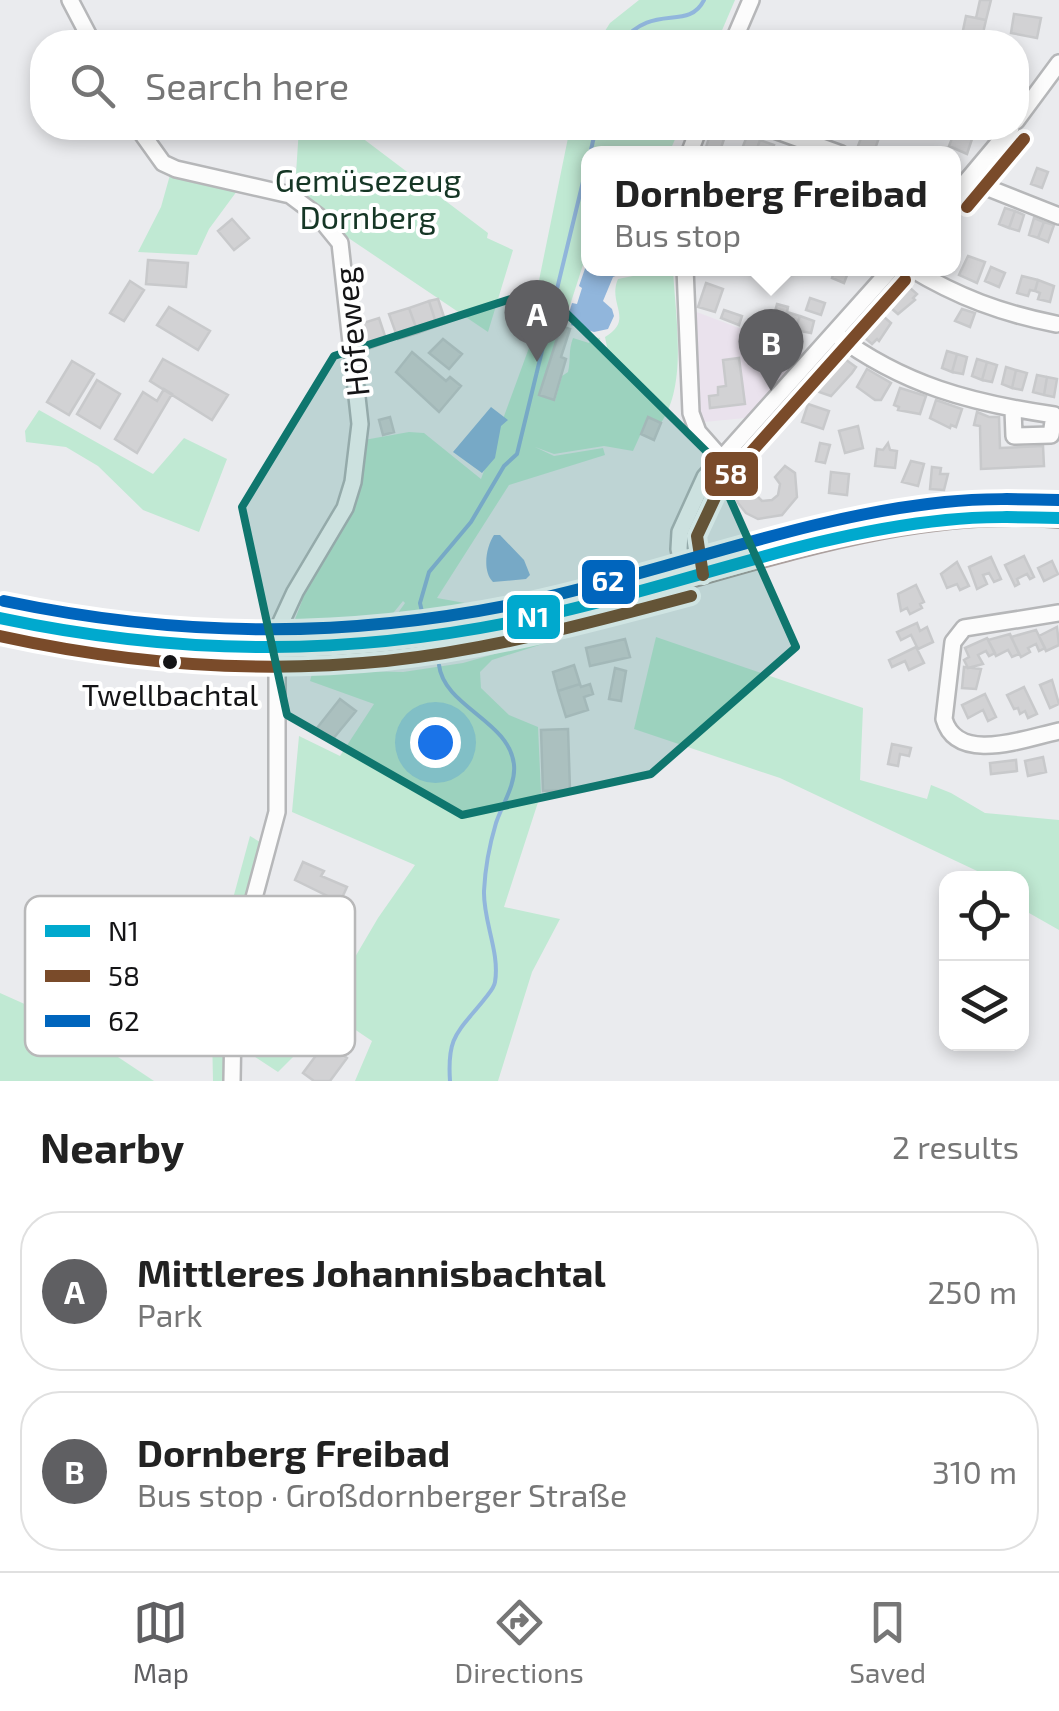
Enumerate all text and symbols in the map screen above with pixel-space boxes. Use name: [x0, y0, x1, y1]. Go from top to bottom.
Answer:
search box: [30, 30, 1029, 140]
icon: search: [65, 58, 120, 113]
text: Search here: [145, 62, 349, 108]
popup: [581, 146, 961, 276]
park label: Gemüsezeug Dornberg: [275, 160, 461, 235]
text: Dornberg Freibad: [614, 169, 928, 215]
text: Bus stop: [614, 215, 741, 253]
street label: Höfeweg: [324, 265, 376, 399]
pin: A: [504, 280, 570, 362]
pin: B: [738, 308, 804, 391]
line badge: 58: [703, 450, 760, 498]
text: 58: [715, 456, 747, 490]
line badge: 62: [580, 558, 637, 606]
text: 62: [592, 563, 624, 597]
line badge: N1: [505, 593, 562, 641]
text: N1: [517, 599, 549, 633]
marker: Twellbachtal: [160, 652, 180, 672]
place label: Twellbachtal: [82, 676, 258, 712]
your location: [410, 717, 461, 768]
map controls: [939, 871, 1029, 1051]
button: locate: [939, 871, 1029, 961]
legend: [25, 896, 355, 1056]
text: N1: [108, 913, 139, 947]
text: 58: [108, 958, 140, 992]
button: layers: [939, 961, 1029, 1051]
text: 62: [108, 1003, 140, 1037]
text: Nearby: [40, 1121, 184, 1171]
text: 2 results: [892, 1127, 1019, 1165]
text: Mittleres Johannisbachtal: [137, 1249, 606, 1295]
text: A: [64, 1272, 85, 1310]
text: 250 m: [927, 1272, 1017, 1310]
text: Park: [137, 1295, 202, 1333]
text: Dornberg Freibad: [137, 1429, 450, 1475]
text: B: [64, 1452, 85, 1490]
text: 310 m: [932, 1452, 1017, 1490]
text: Bus stop · Großdornberger Straße: [137, 1475, 627, 1513]
tab: Map: [133, 1595, 189, 1689]
tab: Directions: [455, 1595, 584, 1689]
tab: Saved: [849, 1595, 926, 1689]

